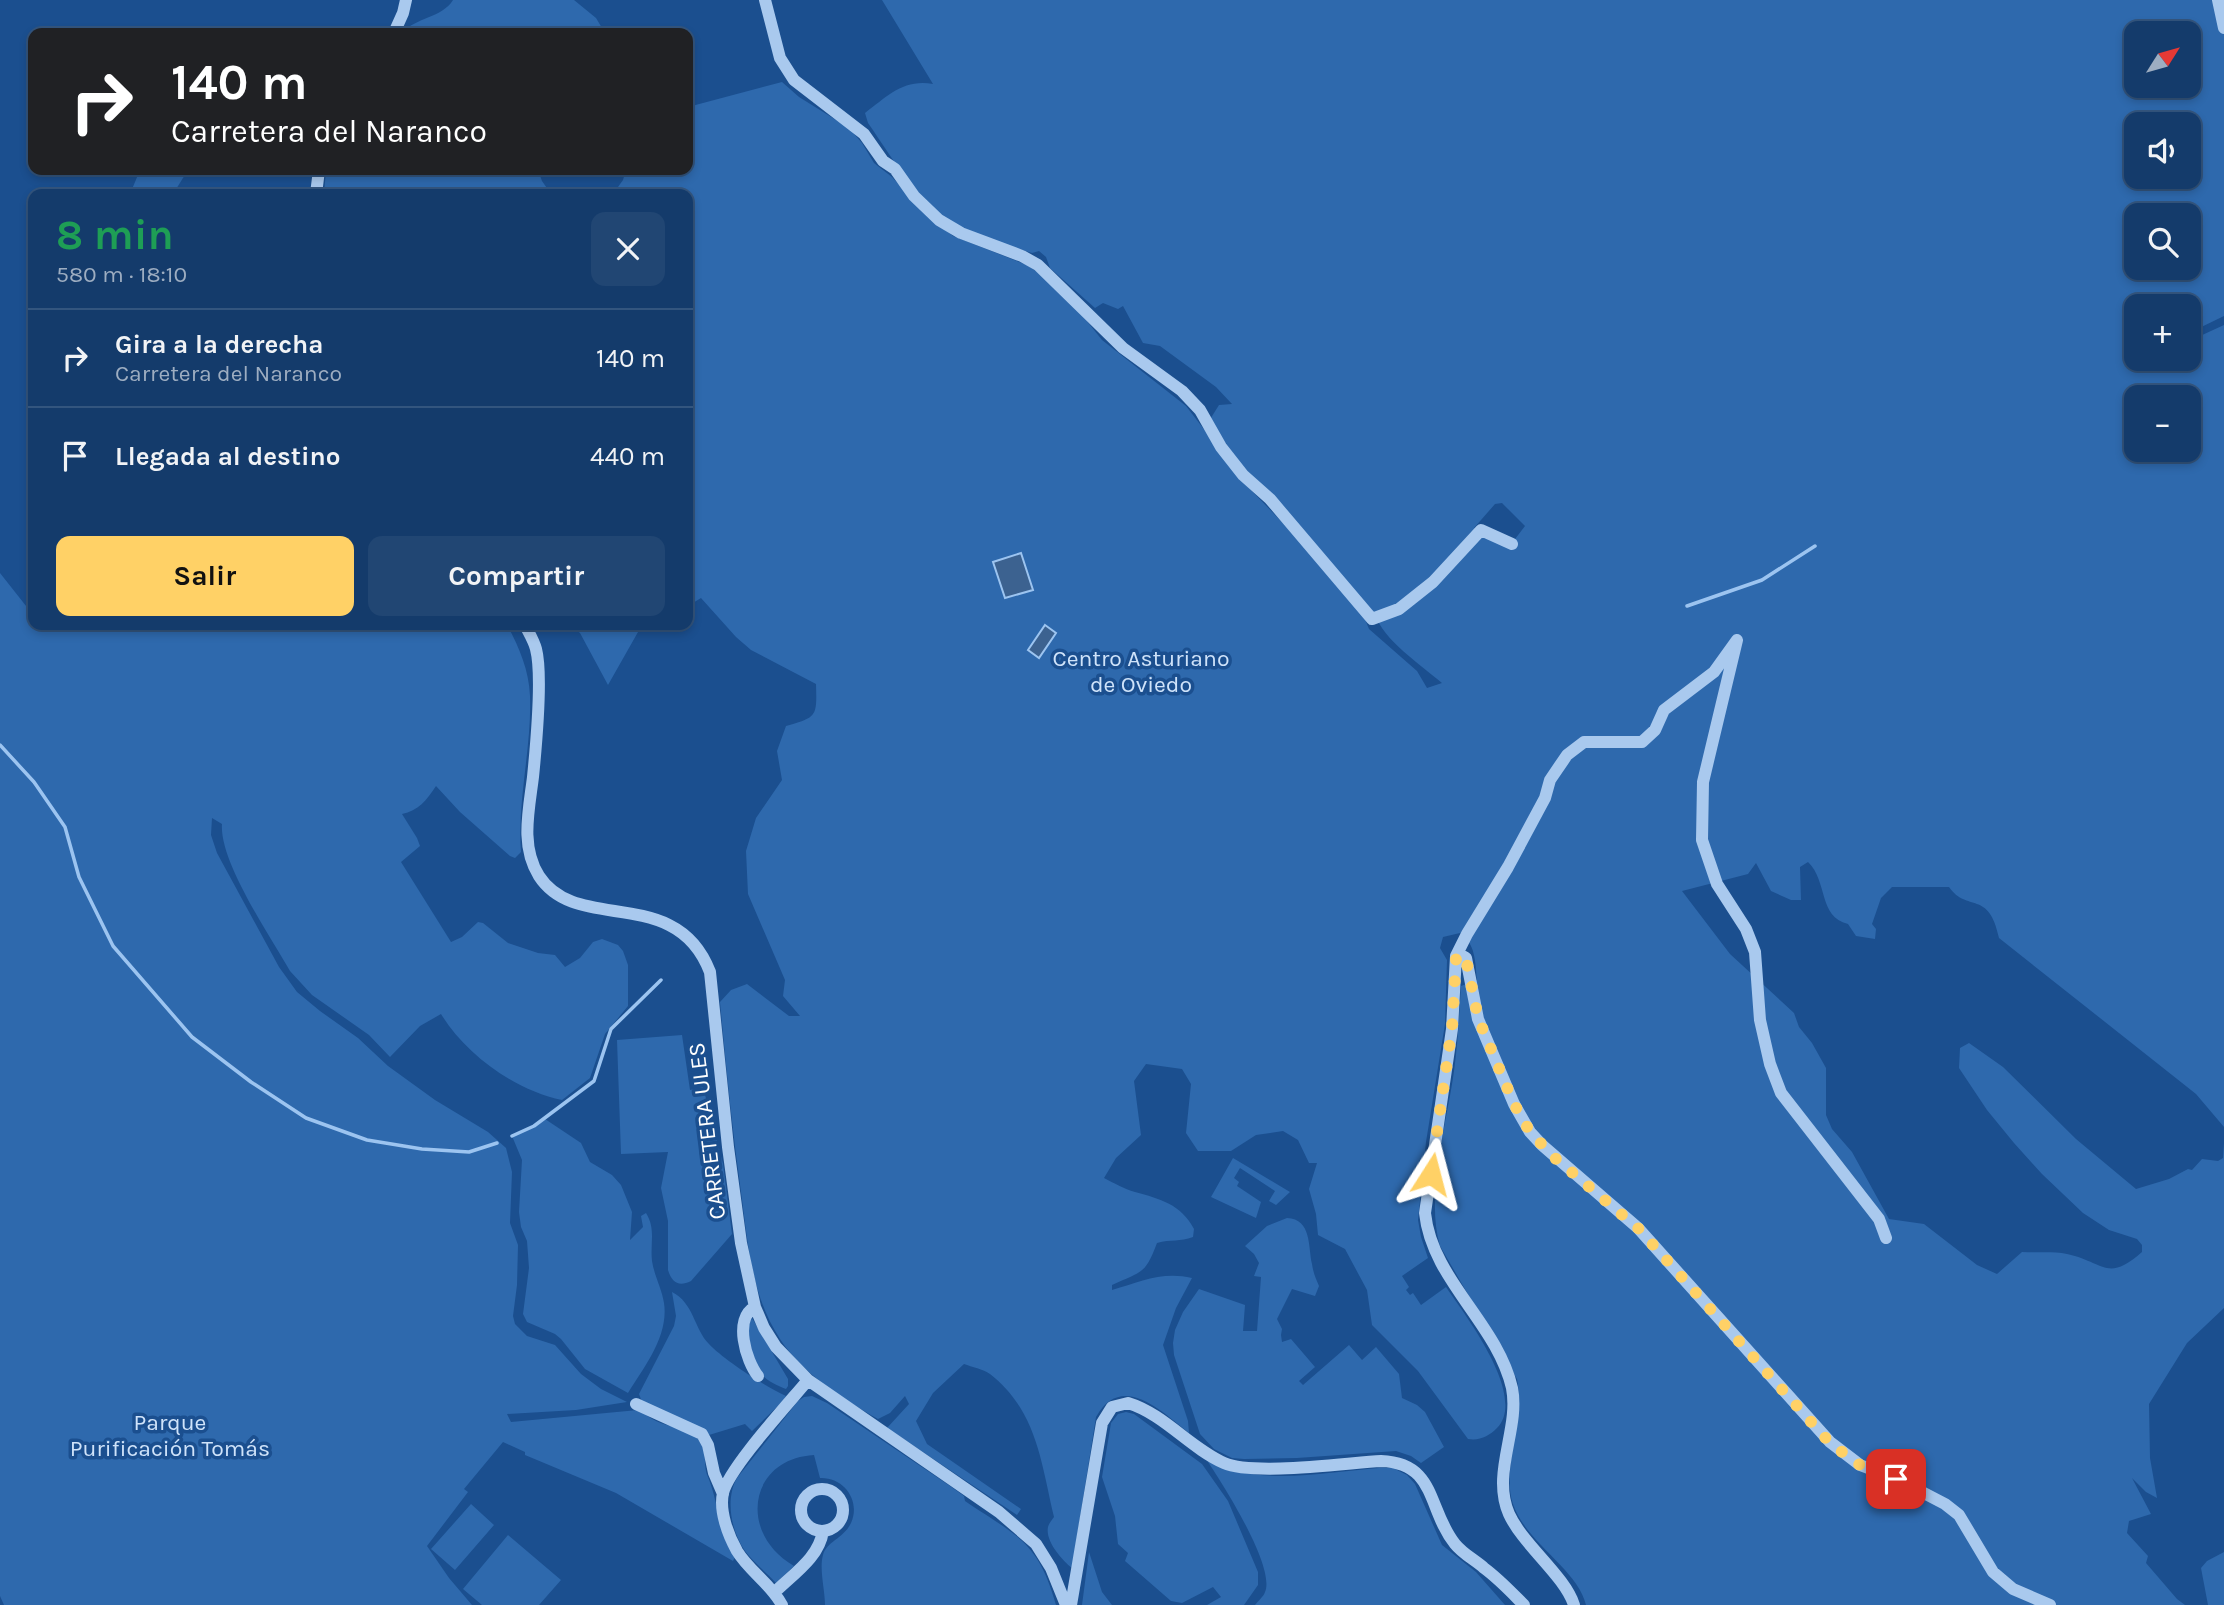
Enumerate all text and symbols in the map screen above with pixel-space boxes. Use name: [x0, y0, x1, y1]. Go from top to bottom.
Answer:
north arrow: [2124, 21, 2202, 98]
map controls: [2124, 21, 2201, 462]
text: 140 m: [171, 54, 308, 111]
icon: right: [56, 56, 147, 147]
button: sound: [2124, 112, 2201, 189]
text: Carretera del Naranco: [171, 113, 487, 150]
button: search: [2124, 203, 2201, 280]
text: 8 min: [56, 210, 174, 260]
button: close: [591, 212, 665, 286]
text: 580 m · 18:10: [56, 261, 187, 288]
button: +: [2124, 294, 2201, 371]
text: Gira a la derecha: [115, 329, 324, 360]
icon: right: [56, 339, 94, 377]
text: 140 m: [596, 343, 665, 374]
text: Carretera del Naranco: [115, 360, 342, 387]
button: −: [2124, 385, 2201, 462]
icon: arrive: [56, 437, 94, 475]
text: Llegada al destino: [115, 441, 341, 472]
text: 440 m: [590, 441, 665, 472]
button: Salir: [56, 536, 354, 616]
button: Compartir: [368, 536, 665, 616]
park label: Centro Asturiano de Oviedo: [1053, 645, 1229, 698]
street label: CARRETERA ULES: [683, 1041, 731, 1221]
position arrow: [1394, 1137, 1468, 1211]
park label: Parque Purificación Tomás: [70, 1409, 270, 1462]
pin: [1866, 1449, 1926, 1509]
icon: arrive: [1877, 1460, 1915, 1498]

